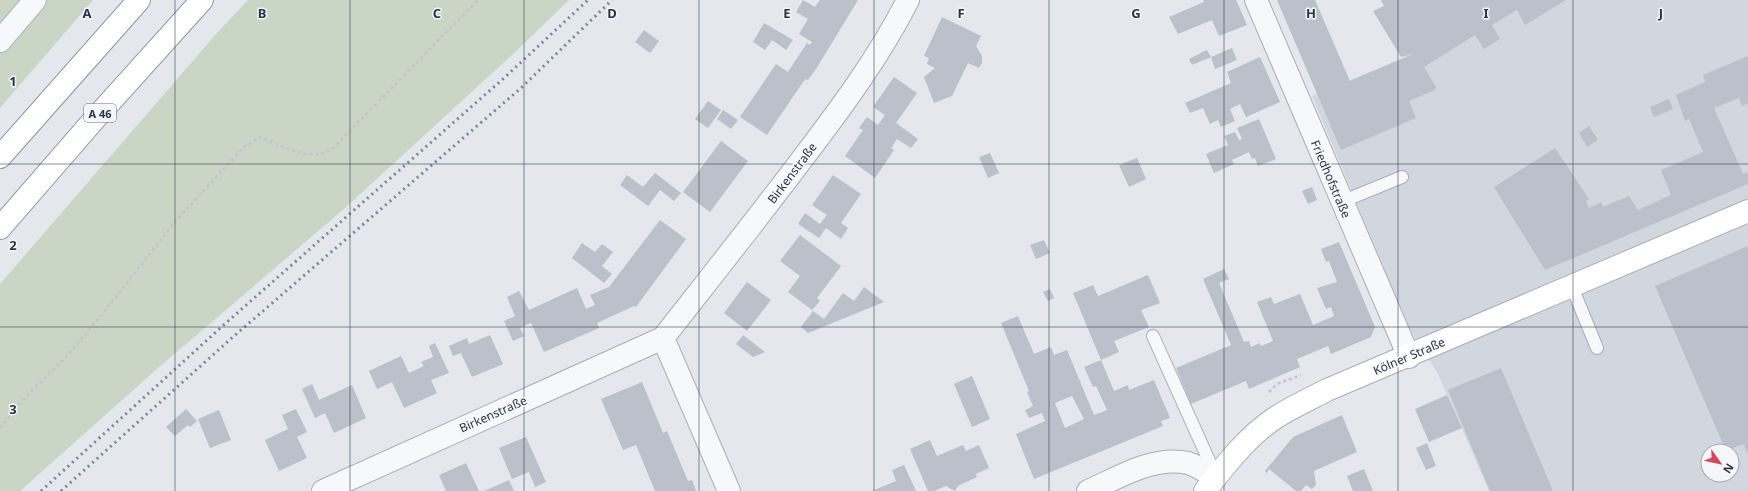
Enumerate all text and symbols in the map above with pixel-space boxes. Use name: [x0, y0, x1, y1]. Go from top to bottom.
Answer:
text: A: [83, 4, 92, 22]
text: B: [258, 4, 266, 22]
text: C: [433, 4, 441, 22]
text: D: [607, 4, 617, 22]
text: E: [783, 4, 791, 22]
text: F: [957, 4, 965, 22]
text: G: [1131, 4, 1141, 22]
text: H: [1306, 4, 1316, 22]
text: I: [1483, 4, 1489, 22]
text: J: [1658, 4, 1663, 22]
text: 1: [9, 72, 17, 90]
road number: A 46: [84, 104, 116, 122]
street label: Friedhofstraße: [1307, 137, 1355, 221]
street label: Birkenstraße: [763, 139, 821, 207]
text: 2: [9, 236, 17, 254]
street label: Kölner Straße: [1370, 333, 1448, 379]
street label: Birkenstraße: [457, 391, 530, 436]
text: 3: [9, 400, 17, 418]
north arrow: [1700, 443, 1740, 483]
text: N: [1720, 461, 1738, 477]

